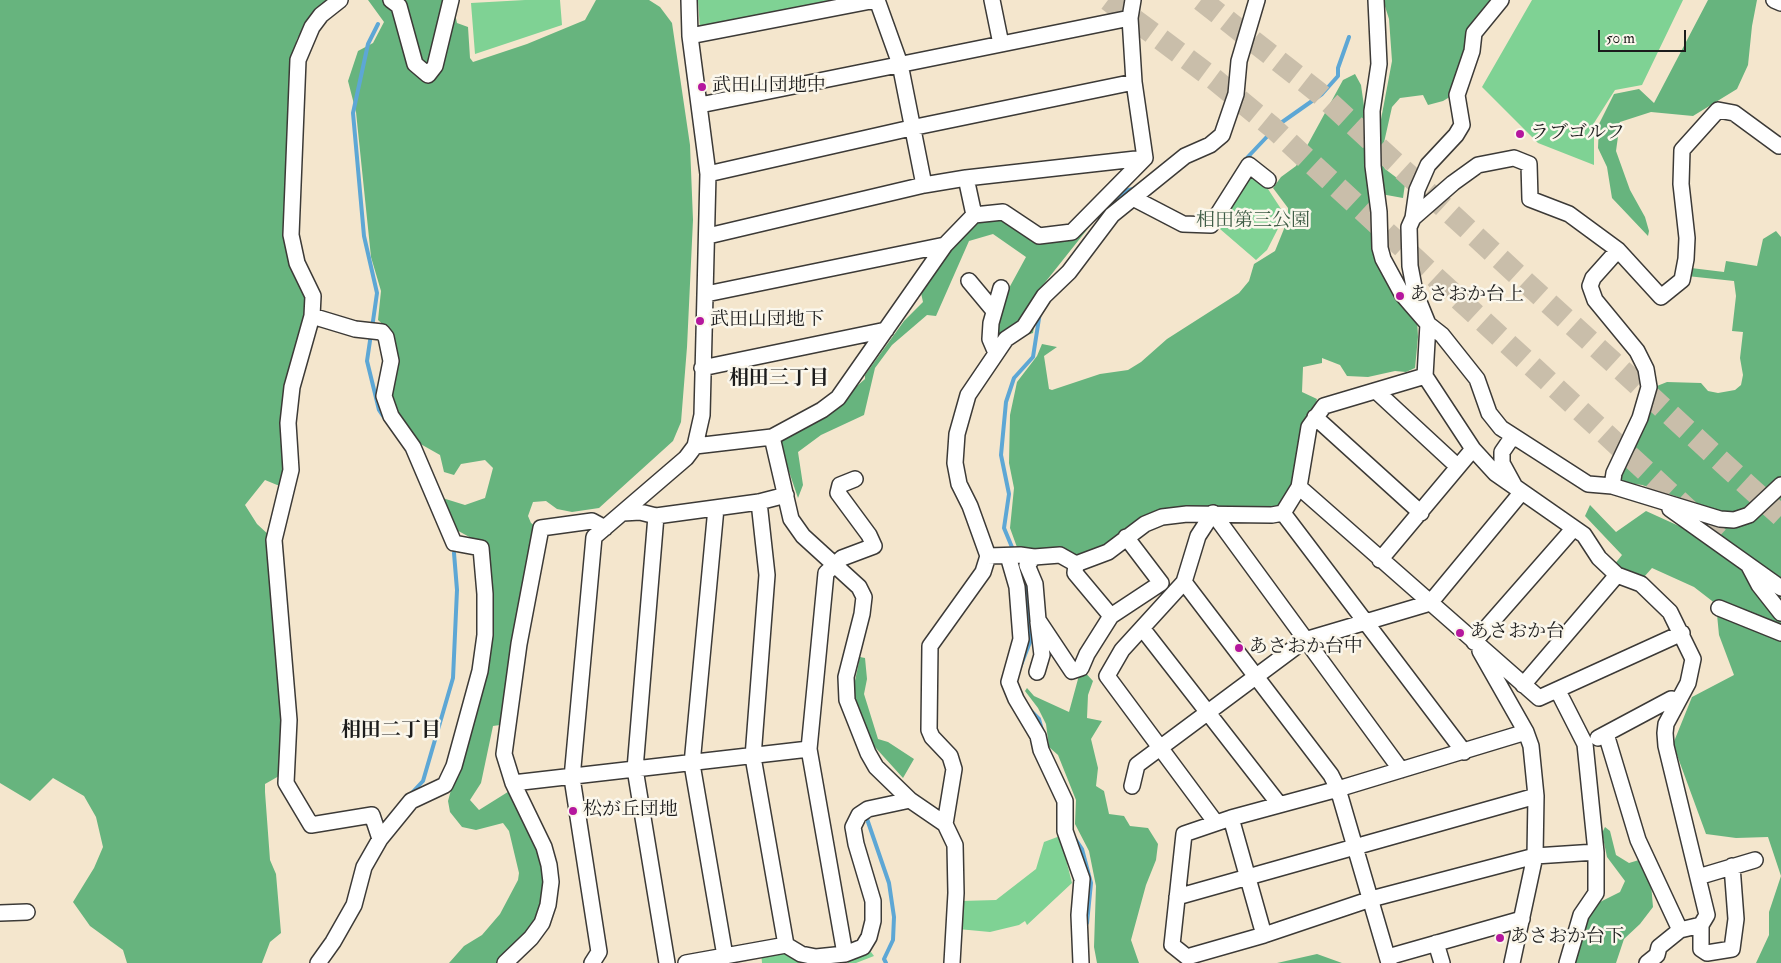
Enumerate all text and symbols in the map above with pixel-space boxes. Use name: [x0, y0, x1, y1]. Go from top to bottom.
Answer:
scale bar: [1601, 20, 1688, 52]
text: 50 m: [1606, 29, 1635, 48]
place label: 武田山団地中: [712, 76, 826, 98]
marker: 武田山団地中: [696, 81, 708, 93]
place label: ラブゴルフ: [1530, 123, 1625, 145]
marker: ラブゴルフ: [1514, 128, 1526, 140]
park label: 相田第三公園: [1196, 211, 1310, 233]
place label: あさおか台上: [1410, 285, 1524, 307]
marker: あさおか台上: [1394, 290, 1406, 302]
place label: 武田山団地下: [710, 310, 824, 332]
marker: 武田山団地下: [694, 315, 706, 327]
district label: 相田三丁目: [729, 368, 829, 392]
place label: あさおか台: [1470, 622, 1565, 644]
marker: あさおか台: [1454, 627, 1466, 639]
place label: あさおか台中: [1249, 637, 1363, 659]
marker: あさおか台中: [1233, 642, 1245, 654]
district label: 相田二丁目: [341, 720, 441, 744]
place label: 松が丘団地: [583, 800, 678, 822]
marker: 松が丘団地: [567, 805, 579, 817]
place label: あさおか台下: [1510, 927, 1624, 949]
marker: あさおか台下: [1494, 932, 1506, 944]

